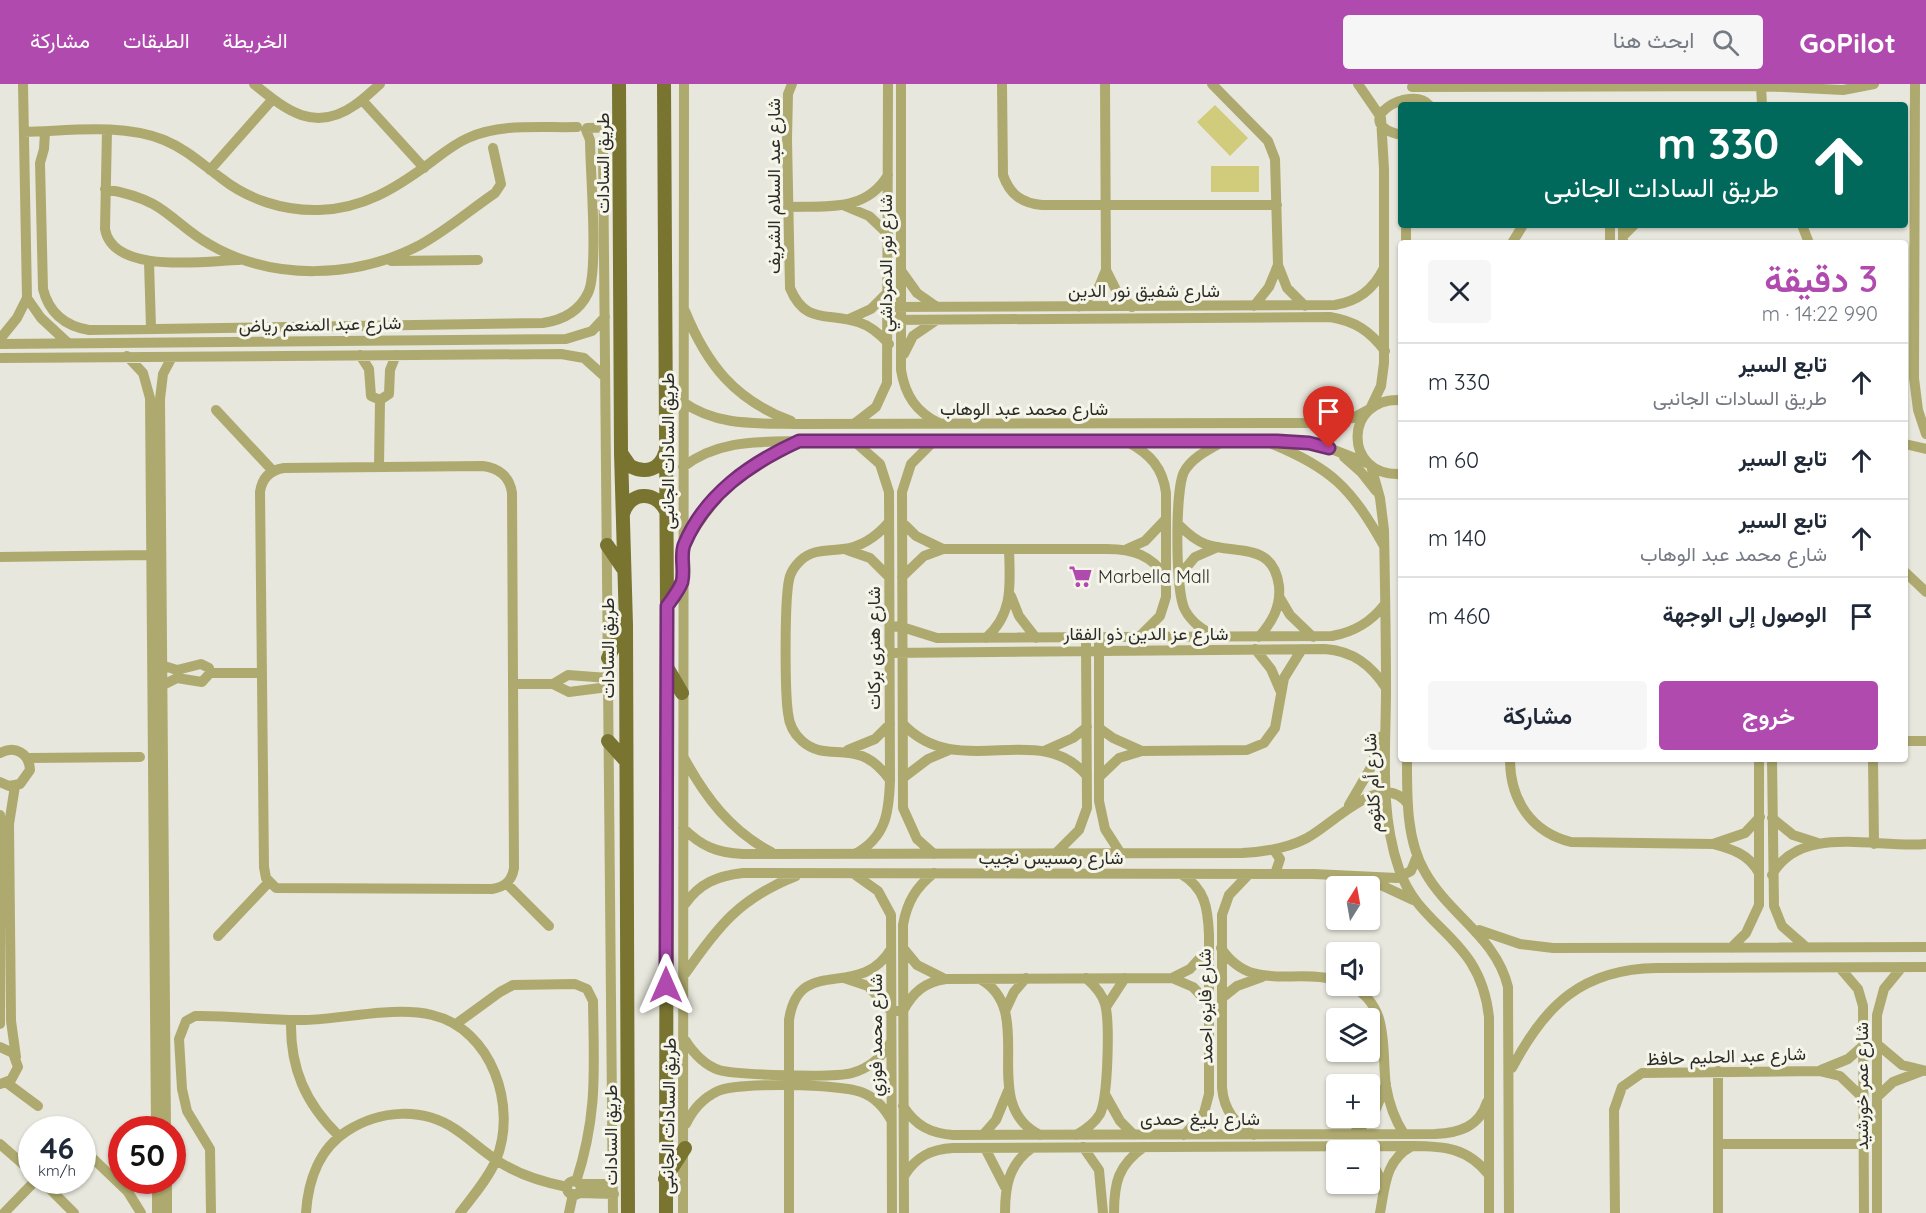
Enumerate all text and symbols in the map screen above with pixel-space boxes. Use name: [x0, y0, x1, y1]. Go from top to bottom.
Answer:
search box: [1343, 15, 1763, 69]
text: GoPilot: [1799, 25, 1896, 60]
text: ابحث هنا: [1613, 26, 1694, 54]
icon: search: [1709, 26, 1742, 59]
text: مشاركة: [30, 27, 90, 53]
text: الطبقات: [123, 27, 190, 53]
text: الخريطة: [223, 27, 288, 53]
street label: شارع عبد السلام الشريف: [762, 98, 786, 274]
street label: طريق السادات: [591, 113, 614, 213]
text: 330 m: [1658, 117, 1779, 170]
icon: ahead: [1800, 126, 1878, 204]
text: طريق السادات الجانبى: [1544, 170, 1779, 204]
street label: شارع نور الدمرداشي: [874, 194, 901, 332]
text: 3 دقيقة: [1764, 256, 1878, 301]
button: close: [1428, 260, 1491, 323]
street label: شارع شفيق نور الدين: [1068, 279, 1220, 303]
text: 990 m · 14:22: [1762, 301, 1878, 326]
street label: شارع عبد المنعم رياض: [239, 311, 401, 338]
text: تابع السير: [1739, 350, 1827, 378]
icon: ahead: [1845, 366, 1878, 399]
text: 330 m: [1428, 368, 1490, 396]
street label: طريق السادات الجانبى: [656, 373, 679, 529]
text: طريق السادات الجانبى: [1653, 385, 1827, 410]
pin: [1303, 386, 1354, 448]
icon: arrive: [1312, 395, 1345, 428]
street label: شارع محمد عبد الوهاب: [940, 397, 1108, 421]
text: تابع السير: [1739, 444, 1827, 472]
icon: ahead: [1845, 444, 1878, 477]
text: 60 m: [1428, 446, 1479, 474]
text: تابع السير: [1739, 506, 1827, 534]
icon: ahead: [1845, 522, 1878, 555]
text: 140 m: [1428, 524, 1487, 552]
text: شارع محمد عبد الوهاب: [1640, 541, 1827, 566]
supermarket icon: Marbella Mall: [1067, 563, 1093, 589]
place label: Marbella Mall: [1098, 565, 1210, 588]
street label: شارع هنرى بركات: [862, 586, 886, 710]
street label: طريق السادات: [596, 598, 619, 698]
text: الوصول إلى الوجهة: [1663, 600, 1827, 628]
icon: arrive: [1845, 600, 1878, 633]
text: 460 m: [1428, 602, 1491, 630]
street label: شارع عز الدين ذو الفقار: [1062, 622, 1229, 646]
button: مشاركة: [1428, 681, 1647, 750]
button: خروج: [1659, 681, 1878, 750]
street label: شارع أم كلثوم: [1358, 733, 1387, 833]
street label: شارع رمسيس نجيب: [978, 846, 1124, 870]
north arrow: [1326, 876, 1380, 930]
map controls: [1326, 876, 1380, 1194]
button: sound: [1326, 942, 1380, 996]
street label: شارع فايزه احمد: [1192, 948, 1219, 1064]
position arrow: [634, 953, 698, 1017]
street label: شارع محمد فوزي: [864, 974, 891, 1096]
button: layers: [1326, 1008, 1380, 1062]
street label: شارع عمر خورشيد: [1850, 1022, 1874, 1150]
street label: طريق السادات الجانبى: [655, 1037, 681, 1195]
street label: شارع عبد الحليم حافظ: [1646, 1042, 1806, 1071]
button: +: [1326, 1074, 1380, 1128]
street label: طريق السادات: [599, 1085, 622, 1185]
street label: شارع بليغ حمدى: [1140, 1107, 1260, 1131]
speed limit sign: 50: [108, 1116, 186, 1194]
text: 46: [40, 1129, 74, 1167]
button: −: [1326, 1140, 1380, 1194]
text: km/h: [38, 1161, 76, 1180]

